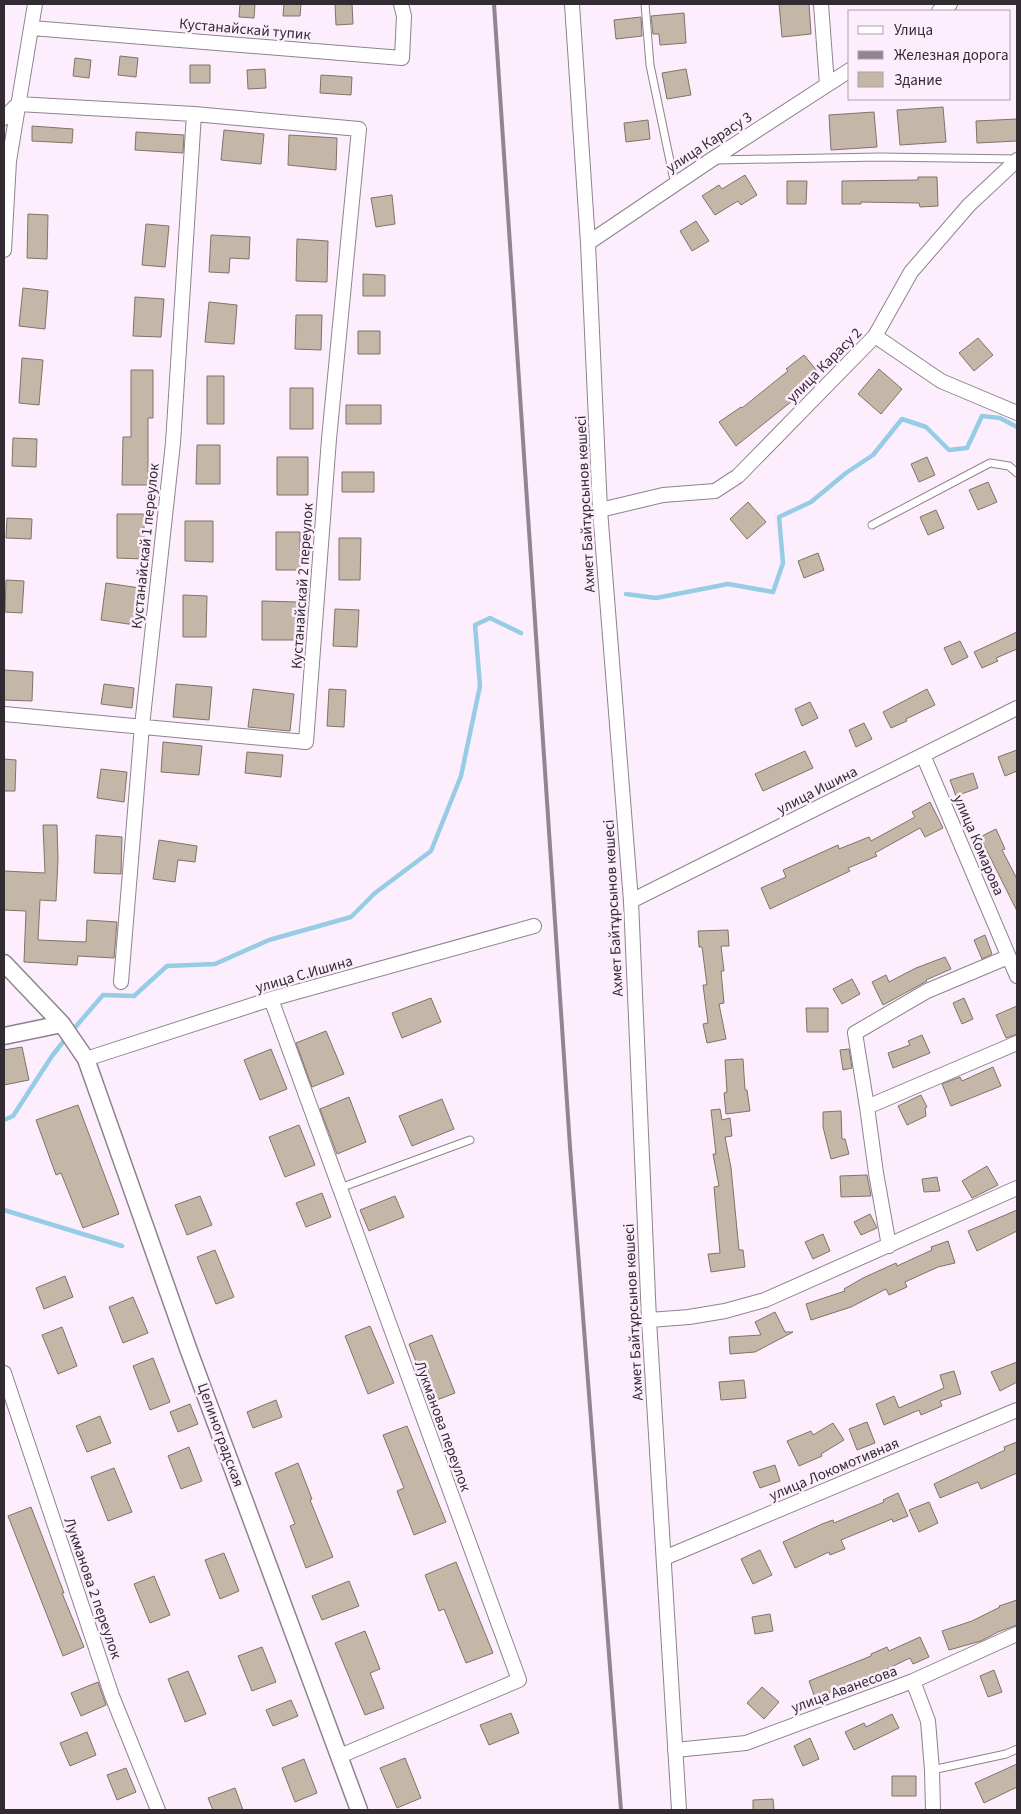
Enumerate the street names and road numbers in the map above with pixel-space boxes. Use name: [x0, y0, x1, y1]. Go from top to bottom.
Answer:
street label: Кустанайскай тупик: [178, 13, 312, 46]
street label: улица Карасу 3: [662, 107, 756, 178]
street label: улица Карасу 2: [782, 323, 867, 408]
street label: Ахмет Байтұрсынов көшесі: [570, 415, 601, 593]
street label: Кустанайскай 1 переулок: [126, 462, 165, 630]
street label: Кустанайскай 2 переулок: [286, 502, 319, 670]
street label: улица Ишина: [773, 761, 861, 820]
street label: улица Комарова: [948, 792, 1009, 899]
street label: Ахмет Байтұрсынов көшесі: [598, 819, 629, 997]
street label: улица С.Ишина: [253, 951, 355, 998]
street label: Ахмет Байтұрсынов көшесі: [618, 1223, 649, 1401]
street label: Лукманова переулок: [409, 1358, 476, 1495]
street label: Целиноградская: [192, 1380, 249, 1490]
street label: улица Локомотивная: [766, 1433, 902, 1506]
street label: Лукманова 2 переулок: [58, 1515, 127, 1662]
street label: улица Аванесова: [788, 1661, 900, 1718]

